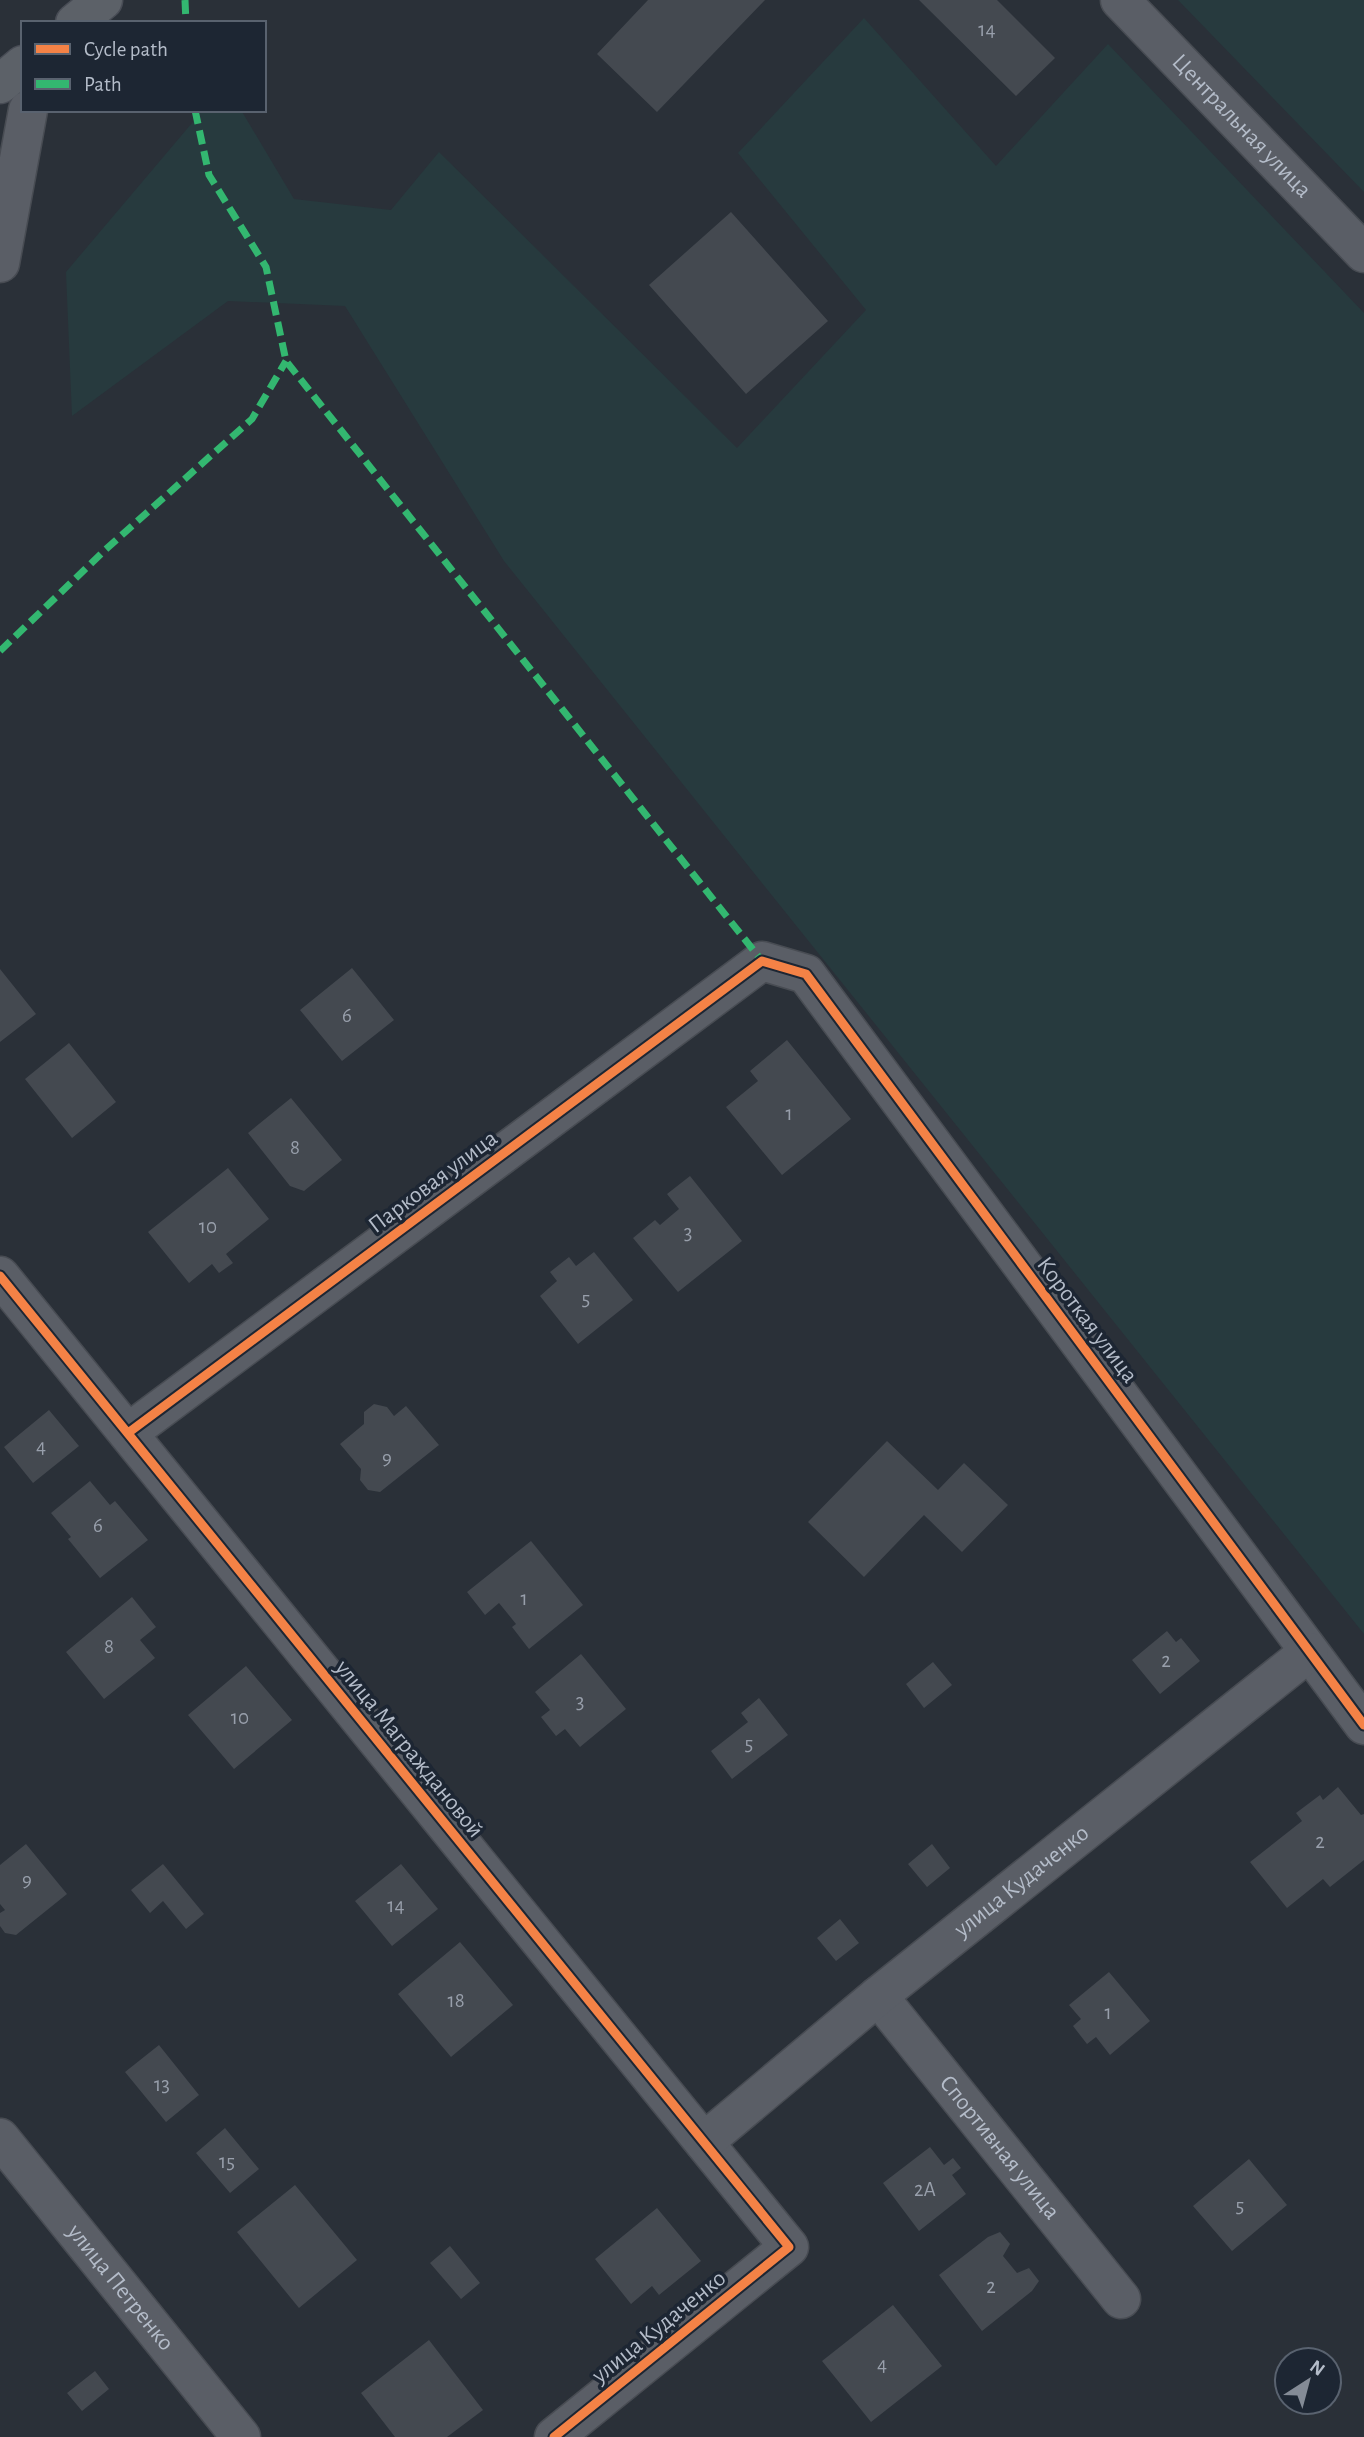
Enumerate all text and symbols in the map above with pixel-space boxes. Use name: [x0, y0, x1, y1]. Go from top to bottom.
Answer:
house number: 14: [978, 19, 996, 40]
legend: [21, 21, 266, 112]
text: Cycle path: [84, 39, 168, 60]
street label: Центральная улица: [1167, 50, 1316, 202]
text: Path: [84, 74, 122, 95]
house number: 6: [342, 1005, 352, 1026]
house number: 1: [785, 1103, 793, 1124]
street label: Парковая улица: [364, 1126, 502, 1238]
house number: 8: [290, 1137, 300, 1158]
house number: 10: [199, 1216, 217, 1237]
house number: 3: [684, 1222, 692, 1243]
street label: Короткая улица: [1032, 1253, 1142, 1387]
house number: 5: [582, 1288, 590, 1309]
house number: 4: [36, 1436, 46, 1457]
house number: 9: [382, 1447, 392, 1468]
house number: 6: [93, 1515, 103, 1536]
house number: 1: [520, 1588, 528, 1609]
house number: 8: [104, 1636, 114, 1657]
house number: 2: [1161, 1650, 1171, 1671]
street label: улица Маграждановой: [330, 1655, 488, 1842]
house number: 3: [576, 1691, 584, 1712]
house number: 10: [231, 1707, 249, 1728]
house number: 5: [745, 1733, 753, 1754]
street label: улица Кудаченко: [949, 1821, 1093, 1943]
house number: 2: [1315, 1831, 1325, 1852]
house number: 9: [22, 1869, 32, 1890]
house number: 14: [387, 1895, 405, 1916]
house number: 18: [447, 1990, 465, 2011]
house number: 1: [1104, 2002, 1112, 2023]
street label: Спортивная улица: [935, 2071, 1064, 2224]
house number: 13: [154, 2074, 170, 2095]
house number: 15: [219, 2151, 235, 2172]
house number: 2А: [914, 2179, 936, 2200]
house number: 5: [1236, 2195, 1244, 2216]
street label: улица Петренко: [62, 2219, 178, 2355]
street label: улица Кудаченко: [587, 2266, 730, 2389]
house number: 2: [986, 2276, 996, 2297]
north arrow: [1273, 2346, 1343, 2416]
house number: 4: [877, 2354, 887, 2375]
text: N: [1306, 2357, 1328, 2380]

